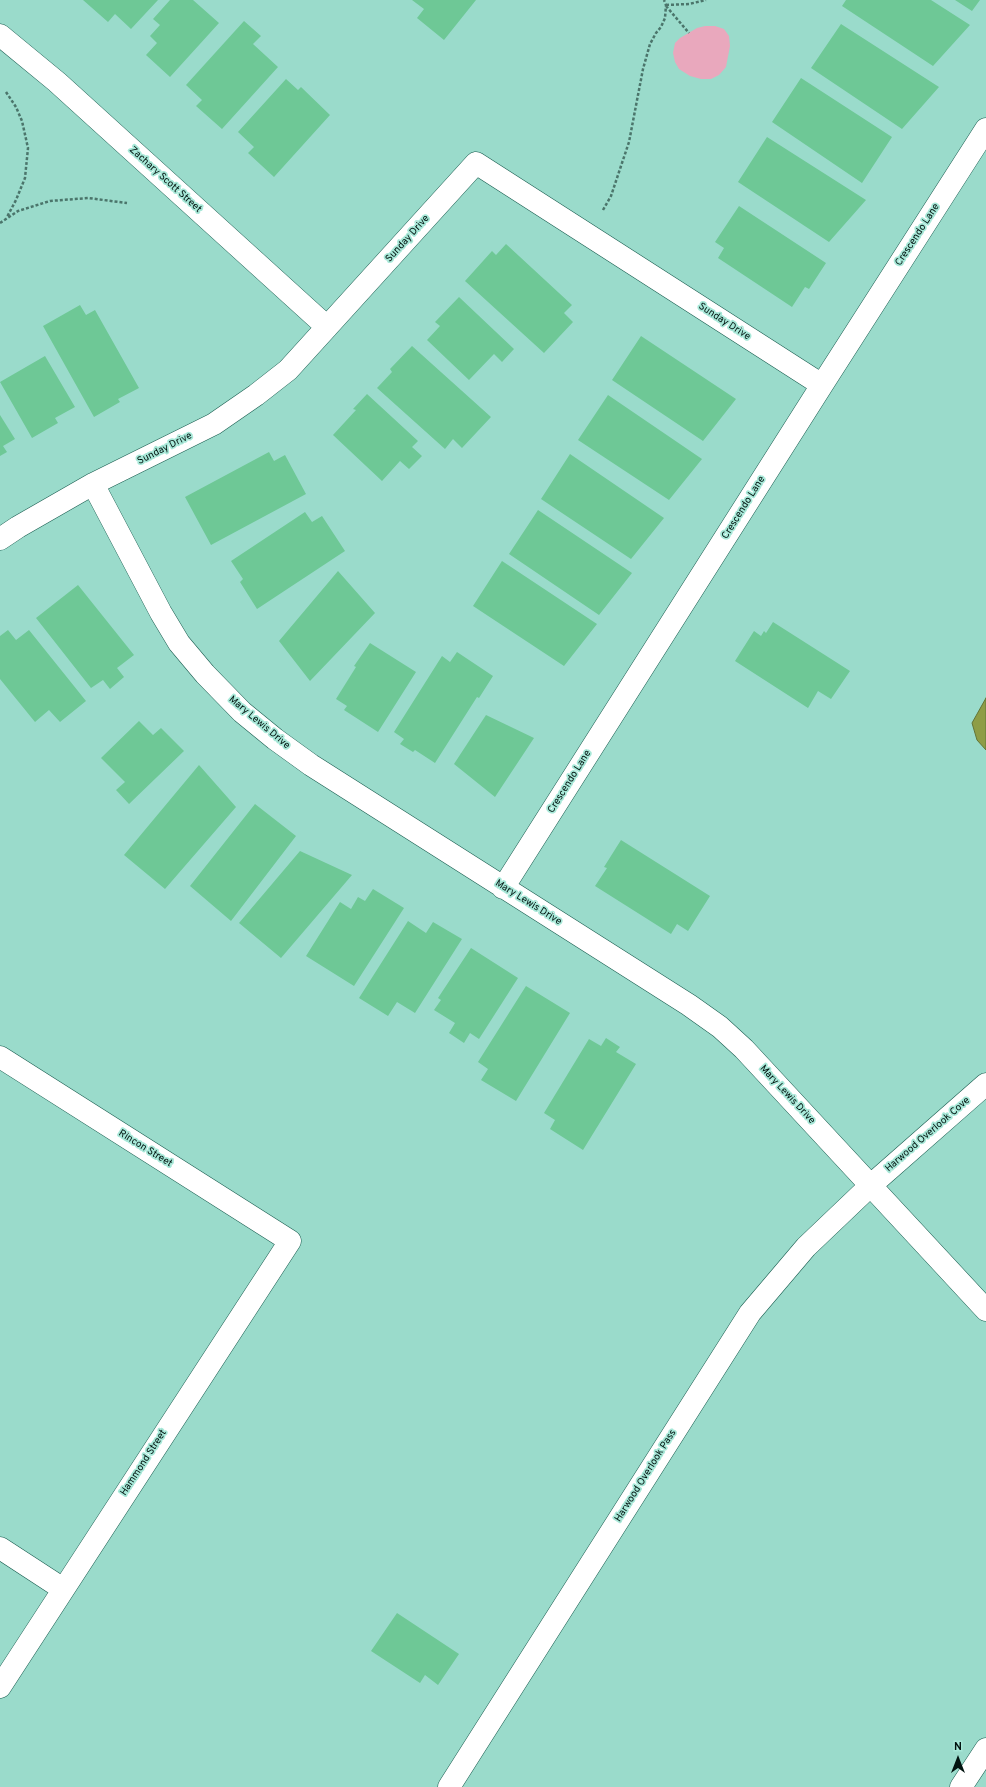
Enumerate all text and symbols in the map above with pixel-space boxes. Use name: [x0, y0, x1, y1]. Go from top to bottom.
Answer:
street label: Zachary Scott Street: [126, 144, 204, 216]
street label: Crescendo Lane: [893, 202, 943, 268]
street label: Sunday Drive: [384, 213, 432, 265]
street label: Sunday Drive: [696, 301, 752, 343]
street label: Sunday Drive: [136, 430, 194, 468]
street label: Crescendo Lane: [720, 474, 768, 542]
street label: Mary Lewis Drive: [226, 694, 292, 752]
street label: Crescendo Lane: [546, 748, 594, 816]
street label: Mary Lewis Drive: [493, 878, 563, 928]
street label: Mary Lewis Drive: [757, 1063, 817, 1127]
street label: Harwood Overlook Cove: [883, 1095, 973, 1175]
street label: Rincon Street: [116, 1128, 174, 1170]
street label: Hammond Street: [118, 1428, 170, 1498]
street label: Harwood Overlook Pass: [613, 1428, 679, 1524]
north arrow: [938, 1739, 978, 1779]
text: N: [954, 1740, 962, 1754]

